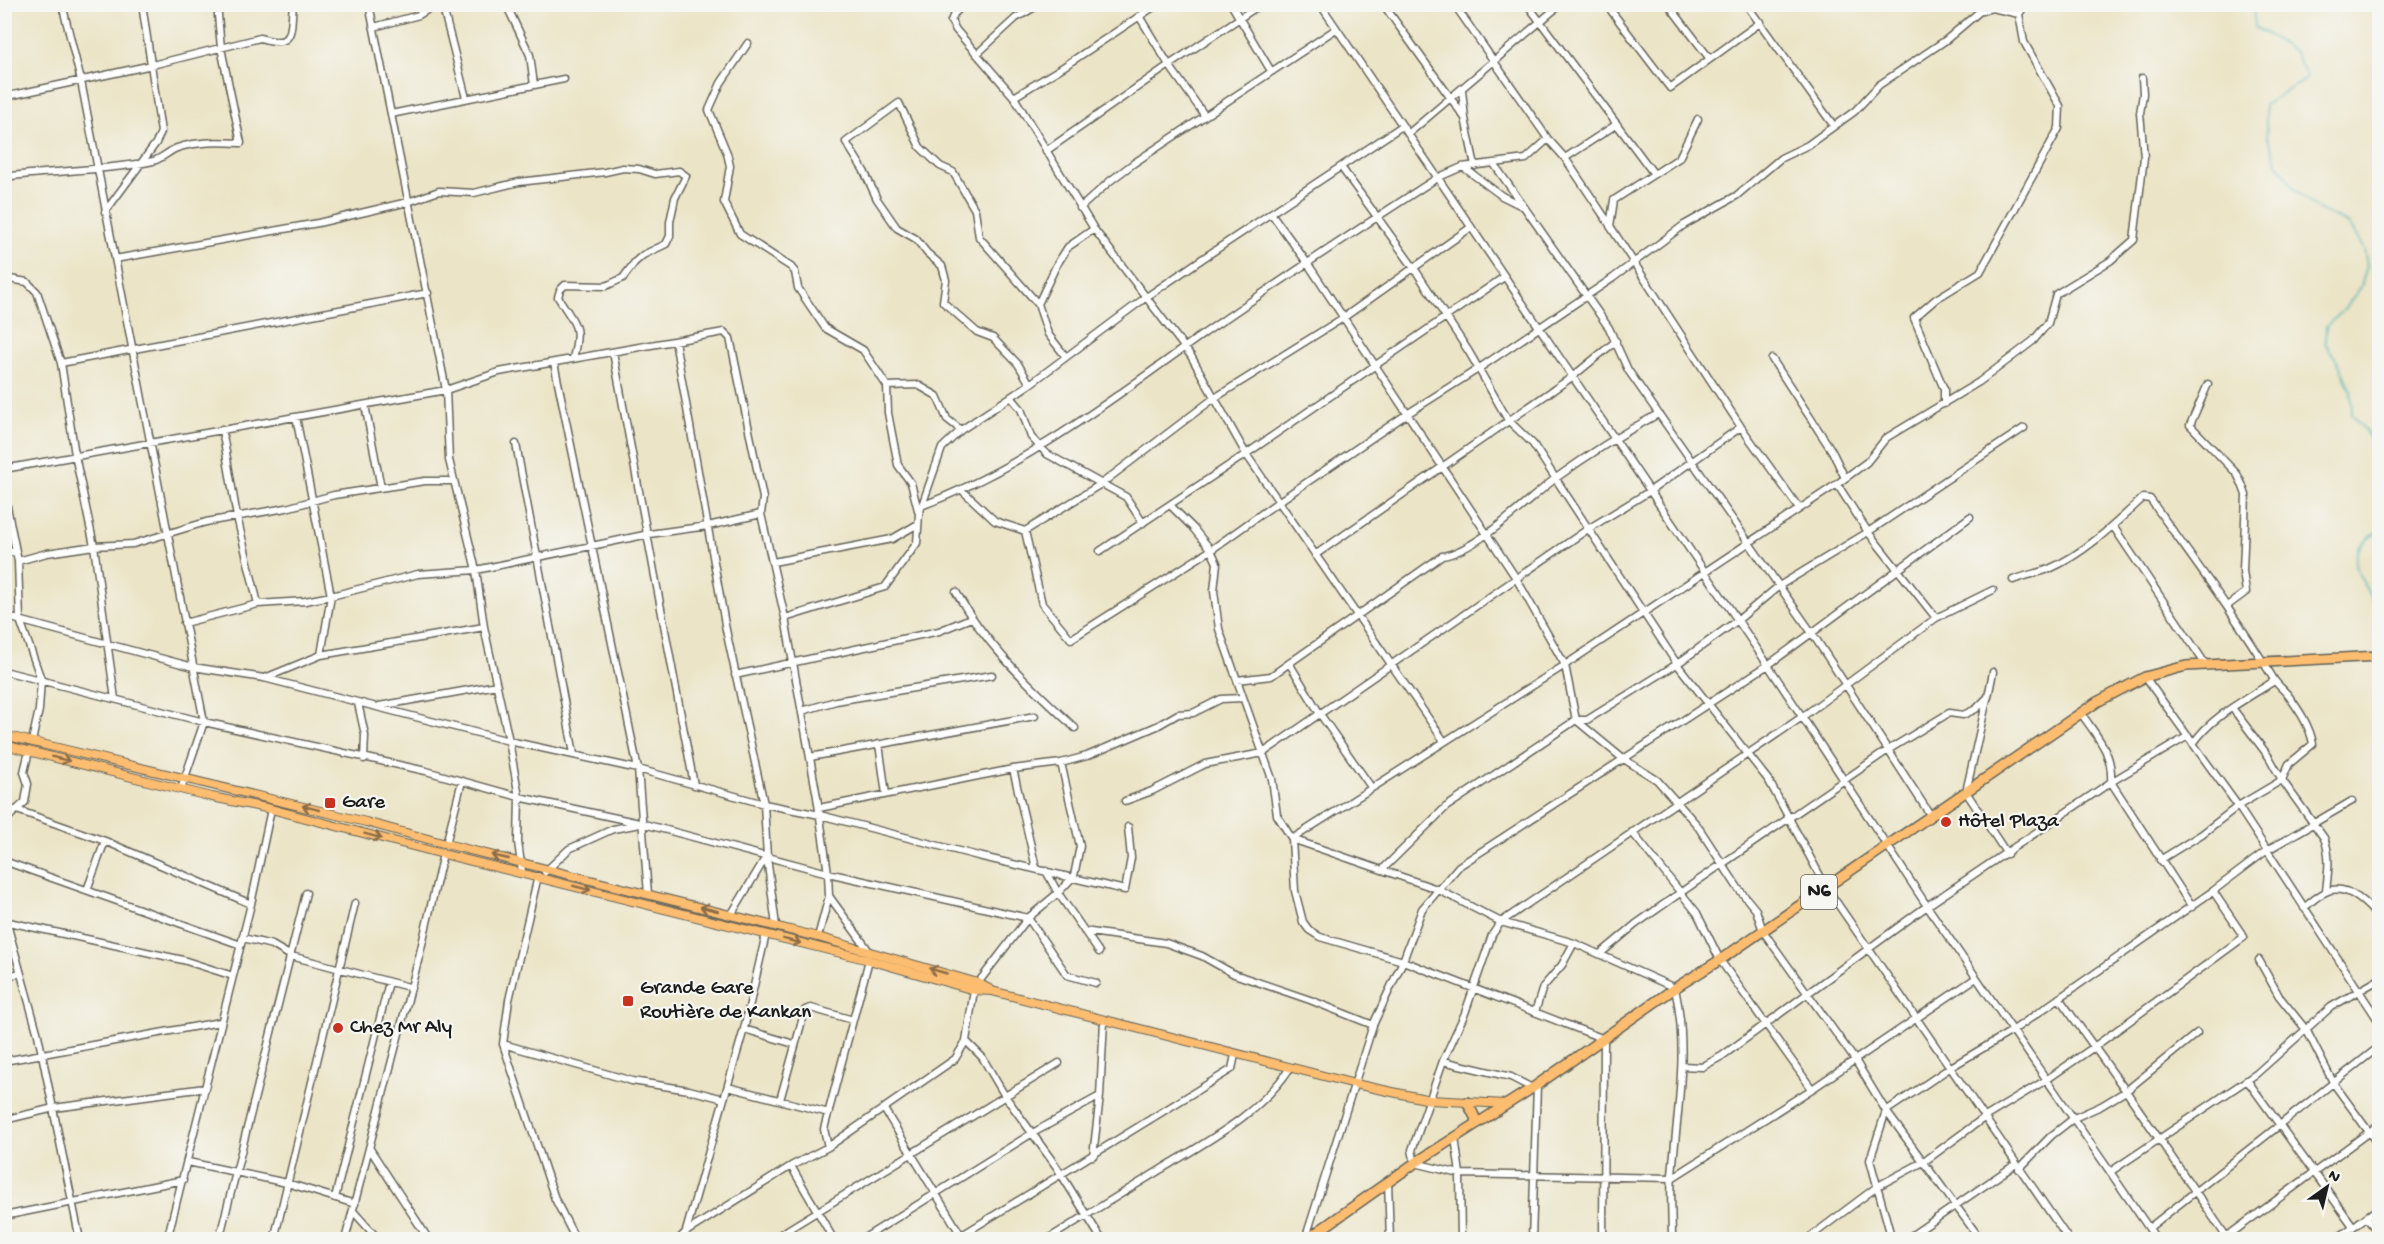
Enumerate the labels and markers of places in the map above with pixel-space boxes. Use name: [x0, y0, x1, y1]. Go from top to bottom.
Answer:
place label: Gare: [342, 791, 386, 816]
marker: Gare: [323, 796, 337, 810]
place label: Hôtel Plaza: [1958, 810, 2060, 835]
marker: Hôtel Plaza: [1939, 815, 1953, 829]
place label: Grande Gare Routière de Kankan: [640, 977, 811, 1026]
marker: Grande Gare Routière de Kankan: [621, 994, 635, 1008]
place label: Chez Mr Aly: [350, 1016, 452, 1041]
marker: Chez Mr Aly: [331, 1021, 345, 1035]

